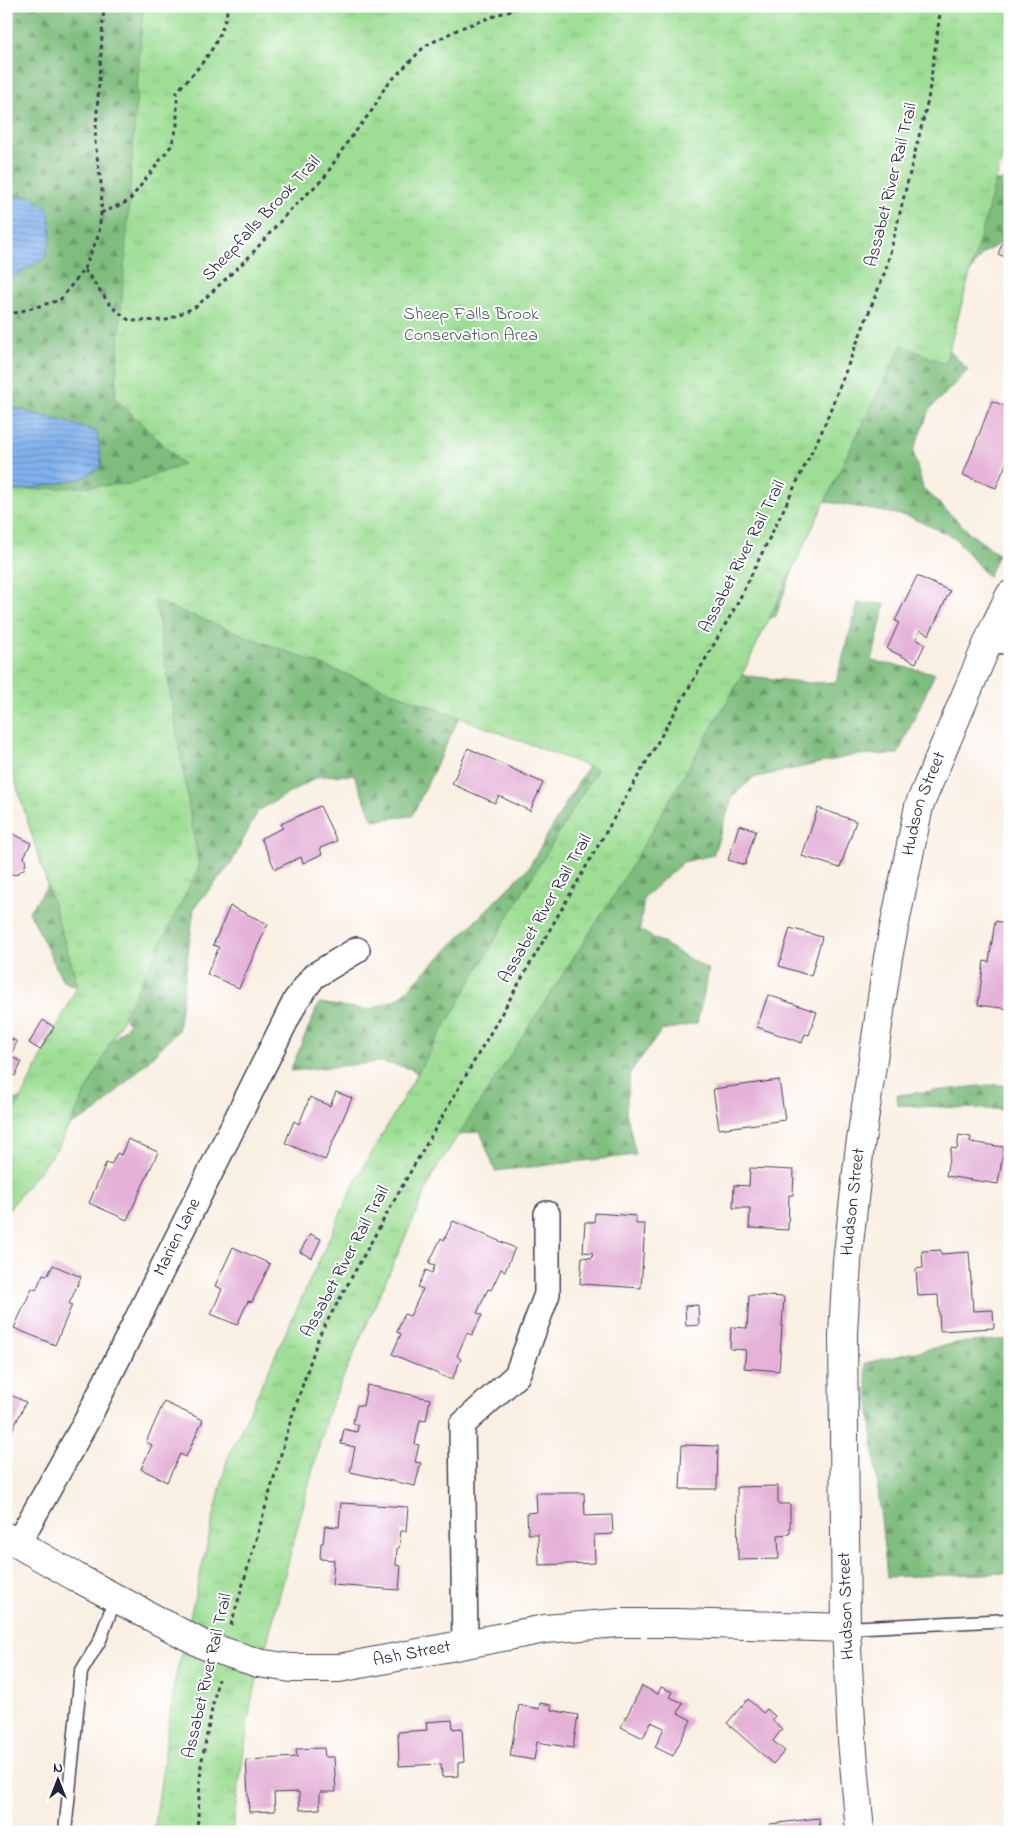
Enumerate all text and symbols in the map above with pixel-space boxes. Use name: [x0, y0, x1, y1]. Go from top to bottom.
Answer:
street label: Assabet River Rail Trail: [859, 100, 925, 270]
street label: Sheepfalls Brook Trail: [197, 150, 327, 288]
park label: Sheep Falls Brook Conservation Area: [403, 302, 539, 349]
street label: Assabet River Rail Trail: [693, 476, 793, 638]
street label: Hudson Street: [896, 748, 953, 858]
street label: Assabet River Rail Trail: [493, 830, 599, 988]
street label: Hudson Street: [835, 1146, 873, 1257]
street label: Assabet River Rail Trail: [295, 1182, 397, 1342]
street label: Marien Lane: [147, 1193, 209, 1281]
street label: Hudson Street: [832, 1552, 862, 1660]
street label: Assabet River Rail Trail: [176, 1591, 240, 1761]
street label: Ash Street: [371, 1634, 453, 1674]
north arrow: [32, 1756, 82, 1806]
text: N: [53, 1758, 63, 1779]

